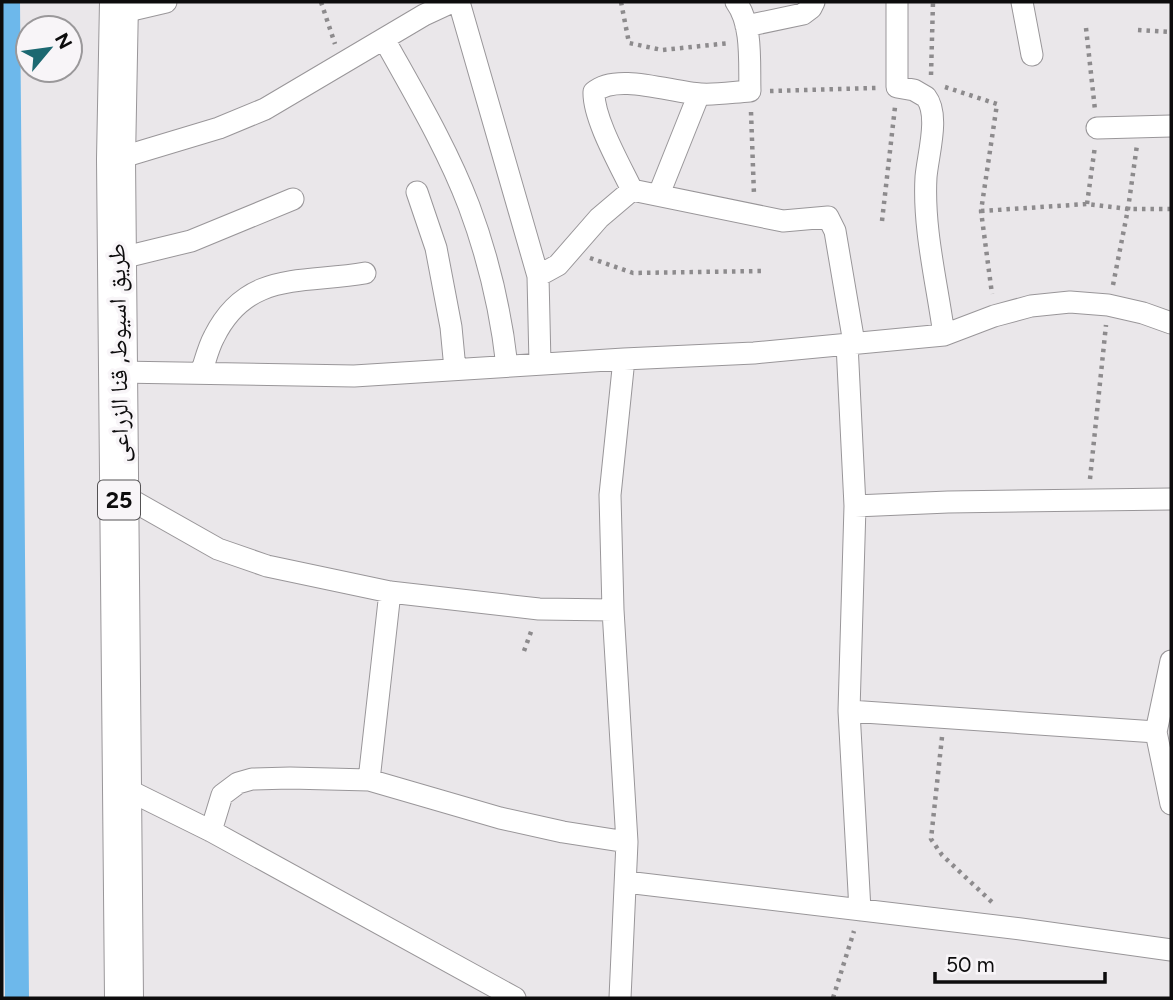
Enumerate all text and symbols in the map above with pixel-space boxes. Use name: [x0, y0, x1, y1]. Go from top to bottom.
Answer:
north arrow: [14, 14, 84, 84]
text: N: [50, 29, 77, 53]
street label: طريق اسيوط, قنا الزراعى: [102, 243, 134, 463]
road number: 25: [98, 480, 140, 520]
scale bar: [935, 940, 1105, 984]
text: 50 m: [946, 952, 995, 977]

